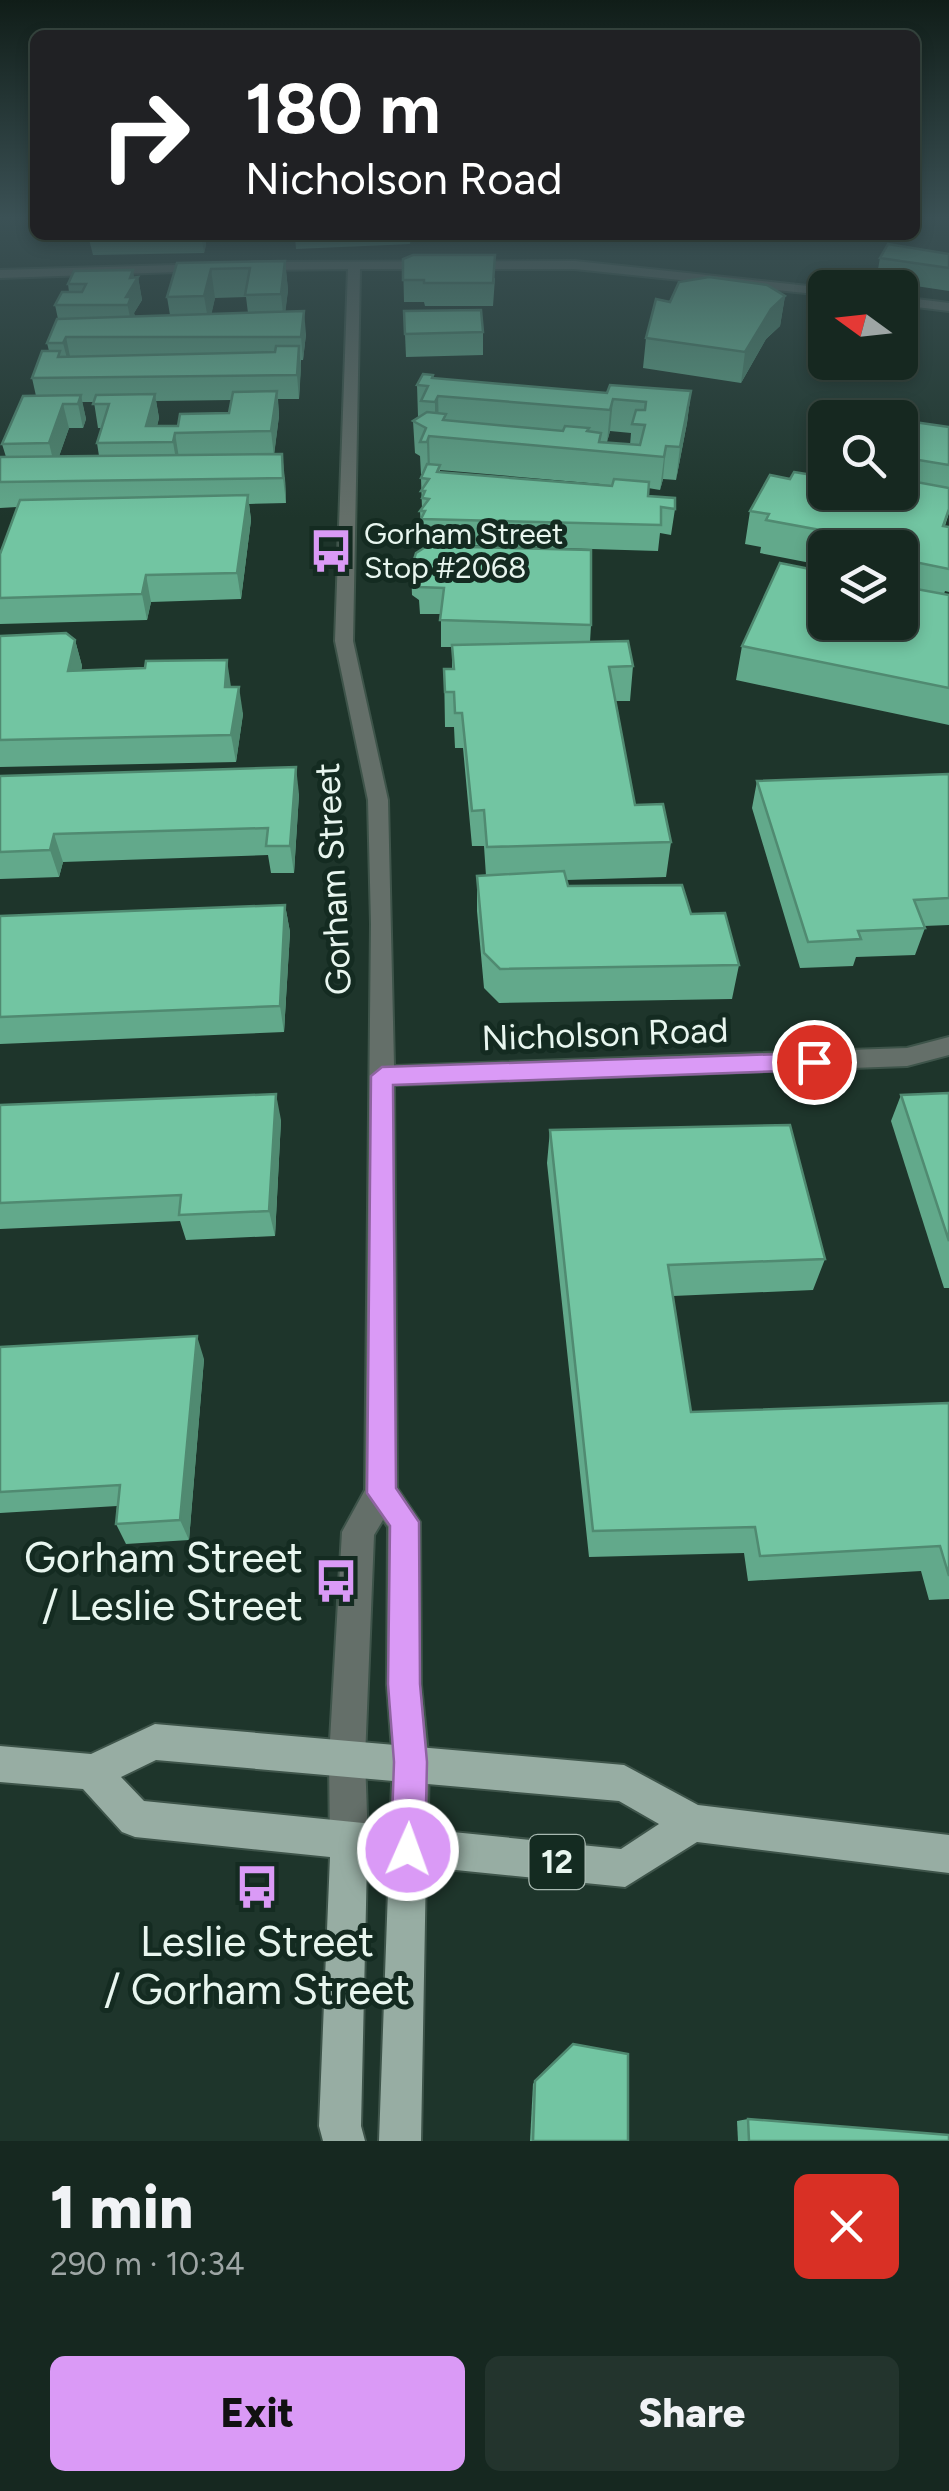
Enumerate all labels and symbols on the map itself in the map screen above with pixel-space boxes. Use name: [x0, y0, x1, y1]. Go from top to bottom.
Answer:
north arrow: [808, 270, 918, 380]
place label: Gorham Street Stop #2068: [364, 515, 563, 586]
bus stop icon: Gorham Street Stop #2068: [307, 527, 355, 575]
street label: Gorham Street: [306, 762, 360, 996]
street label: Nicholson Road: [481, 1009, 729, 1059]
pin: [772, 1020, 857, 1105]
place label: Gorham Street / Leslie Street: [24, 1532, 303, 1631]
bus stop icon: Gorham Street / Leslie Street: [312, 1557, 360, 1605]
position arrow: [356, 1798, 460, 1902]
road number: 12: [530, 1835, 584, 1889]
bus stop icon: Leslie Street / Gorham Street: [233, 1863, 281, 1911]
place label: Leslie Street / Gorham Street: [104, 1916, 410, 2015]

